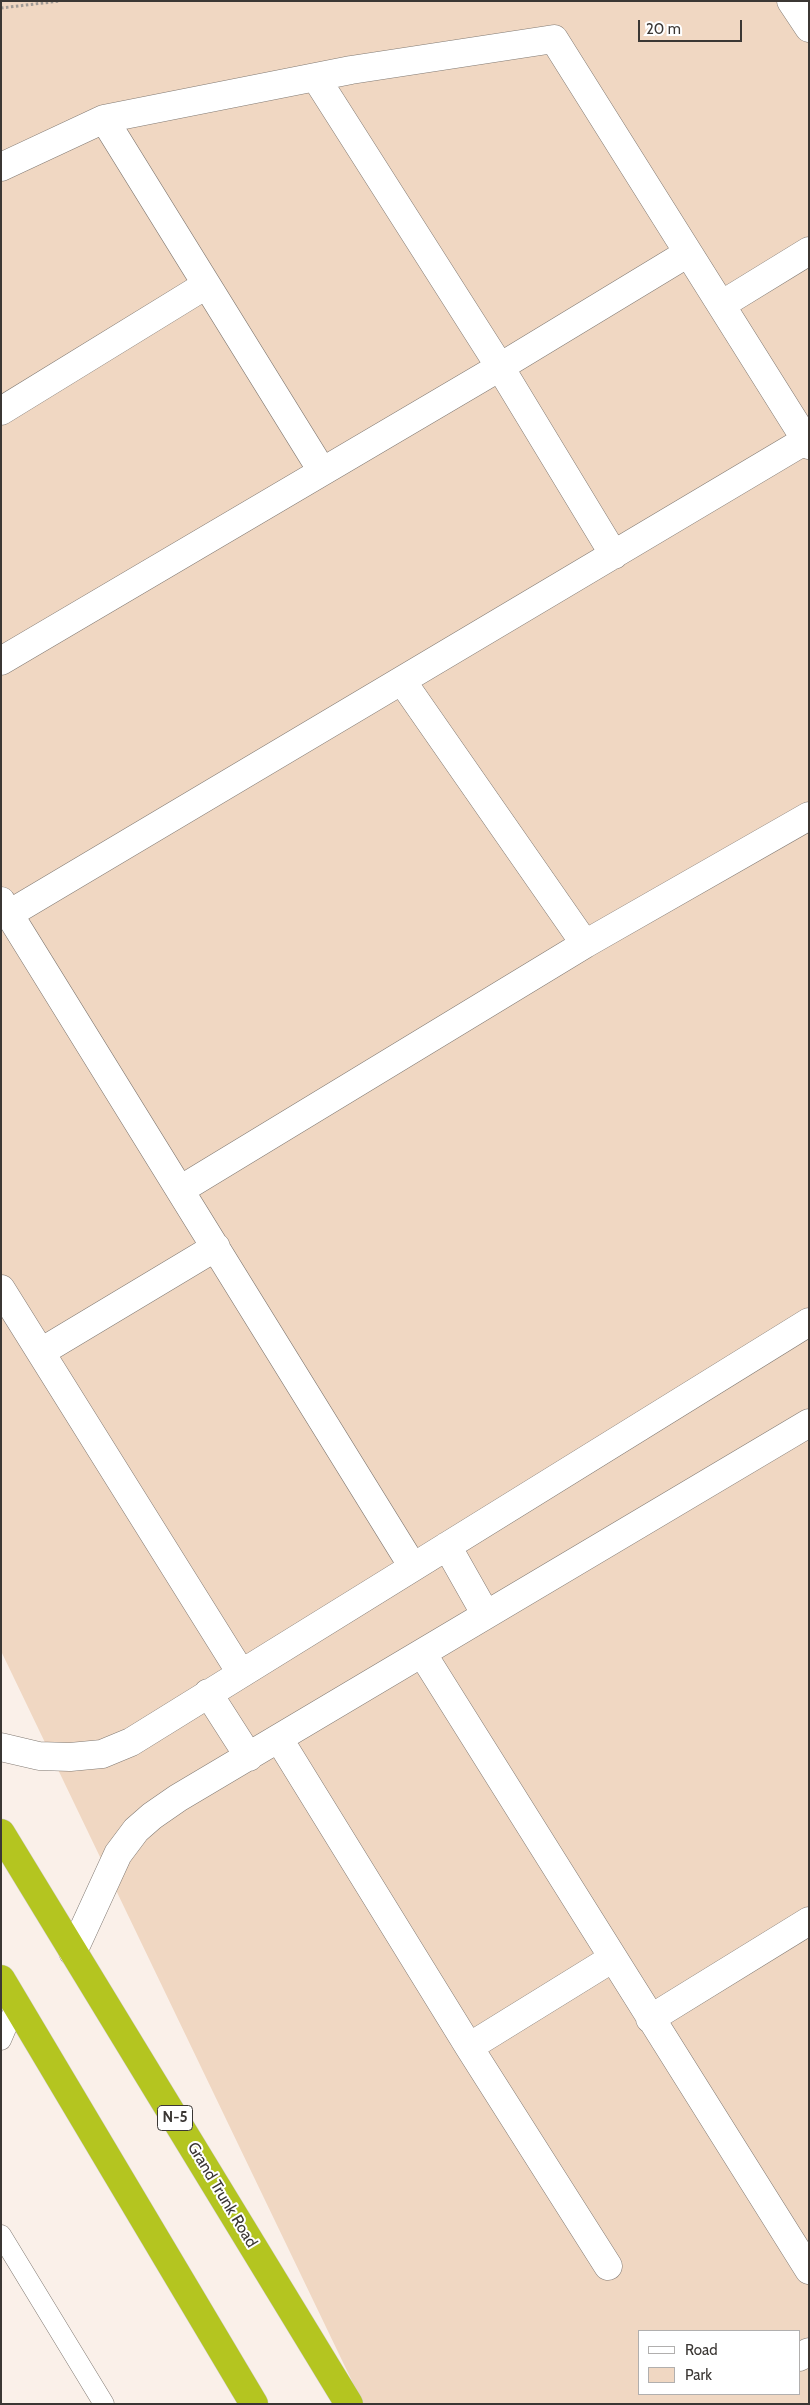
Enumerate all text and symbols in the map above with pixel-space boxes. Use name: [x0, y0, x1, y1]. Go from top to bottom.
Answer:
scale bar: [640, 10, 744, 42]
text: 20 m: [646, 20, 681, 38]
road number: N-5: [158, 2106, 192, 2130]
street label: Grand Trunk Road: [183, 2139, 261, 2251]
legend: [638, 2330, 800, 2395]
text: Road: [685, 2341, 718, 2359]
text: Park: [685, 2366, 712, 2384]

